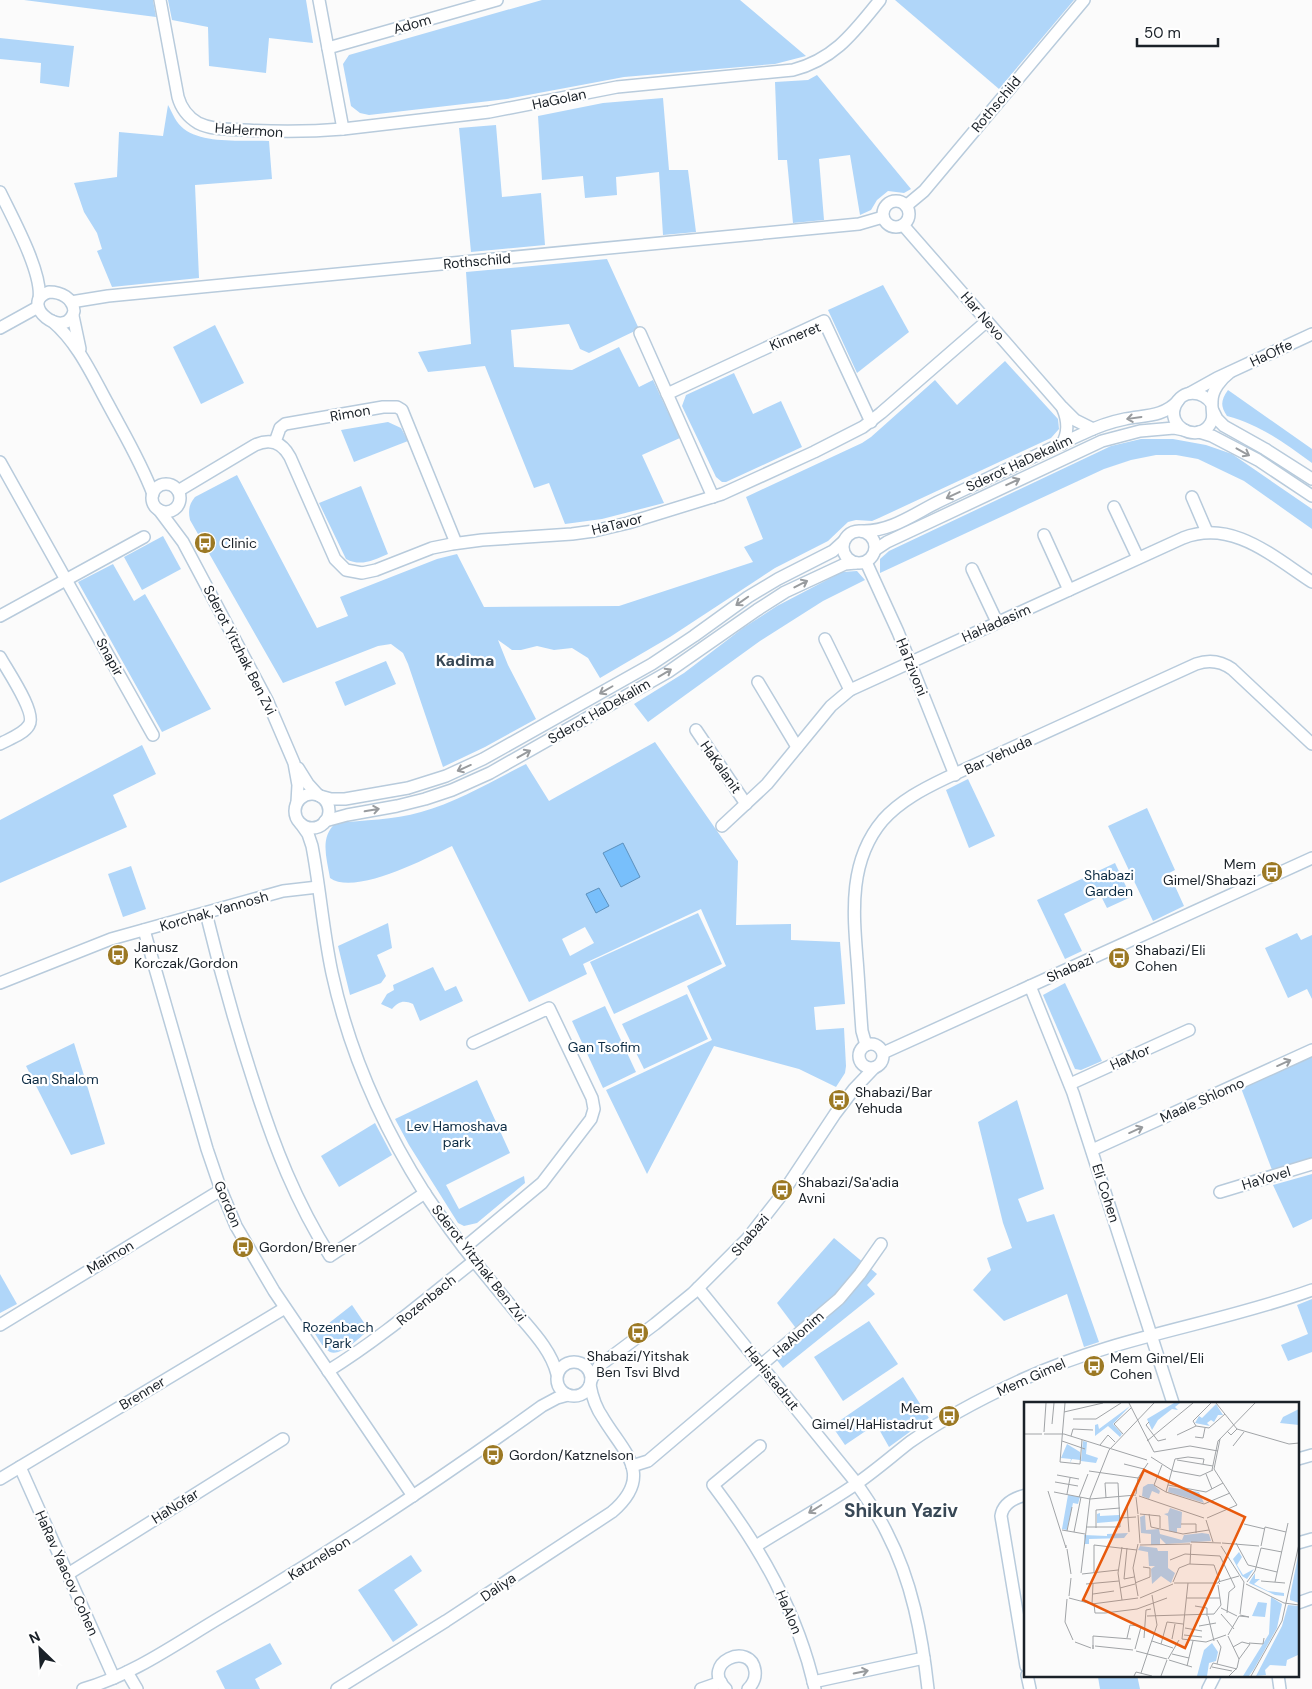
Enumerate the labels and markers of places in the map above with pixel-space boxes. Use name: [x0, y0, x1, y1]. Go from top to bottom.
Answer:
bus stop icon: Clinic: [193, 531, 217, 555]
place label: Clinic: [221, 534, 257, 552]
place label: Mem Gimel/Shabazi: [1163, 855, 1256, 889]
bus stop icon: Mem Gimel/Shabazi: [1260, 860, 1284, 884]
place label: Janusz Korczak/Gordon: [134, 938, 238, 972]
place label: Shabazi/Eli Cohen: [1135, 941, 1206, 975]
bus stop icon: Janusz Korczak/Gordon: [106, 943, 130, 967]
bus stop icon: Shabazi/Eli Cohen: [1107, 946, 1131, 970]
place label: Shabazi/Bar Yehuda: [855, 1083, 932, 1117]
bus stop icon: Shabazi/Bar Yehuda: [827, 1088, 851, 1112]
place label: Shabazi/Sa'adia Avni: [798, 1173, 899, 1207]
bus stop icon: Shabazi/Sa'adia Avni: [770, 1178, 794, 1202]
bus stop icon: Gordon/Brener: [231, 1235, 255, 1259]
place label: Gordon/Brener: [259, 1238, 357, 1256]
bus stop icon: Shabazi/Yitshak Ben Tsvi Blvd: [626, 1321, 650, 1345]
place label: Shabazi/Yitshak Ben Tsvi Blvd: [587, 1347, 689, 1381]
place label: Mem Gimel/Eli Cohen: [1110, 1349, 1204, 1383]
bus stop icon: Mem Gimel/Eli Cohen: [1082, 1354, 1106, 1378]
place label: Mem Gimel/HaHistadrut: [812, 1399, 933, 1433]
bus stop icon: Mem Gimel/HaHistadrut: [937, 1404, 961, 1428]
bus stop icon: Gordon/Katznelson: [481, 1443, 505, 1467]
place label: Gordon/Katznelson: [509, 1446, 634, 1464]

